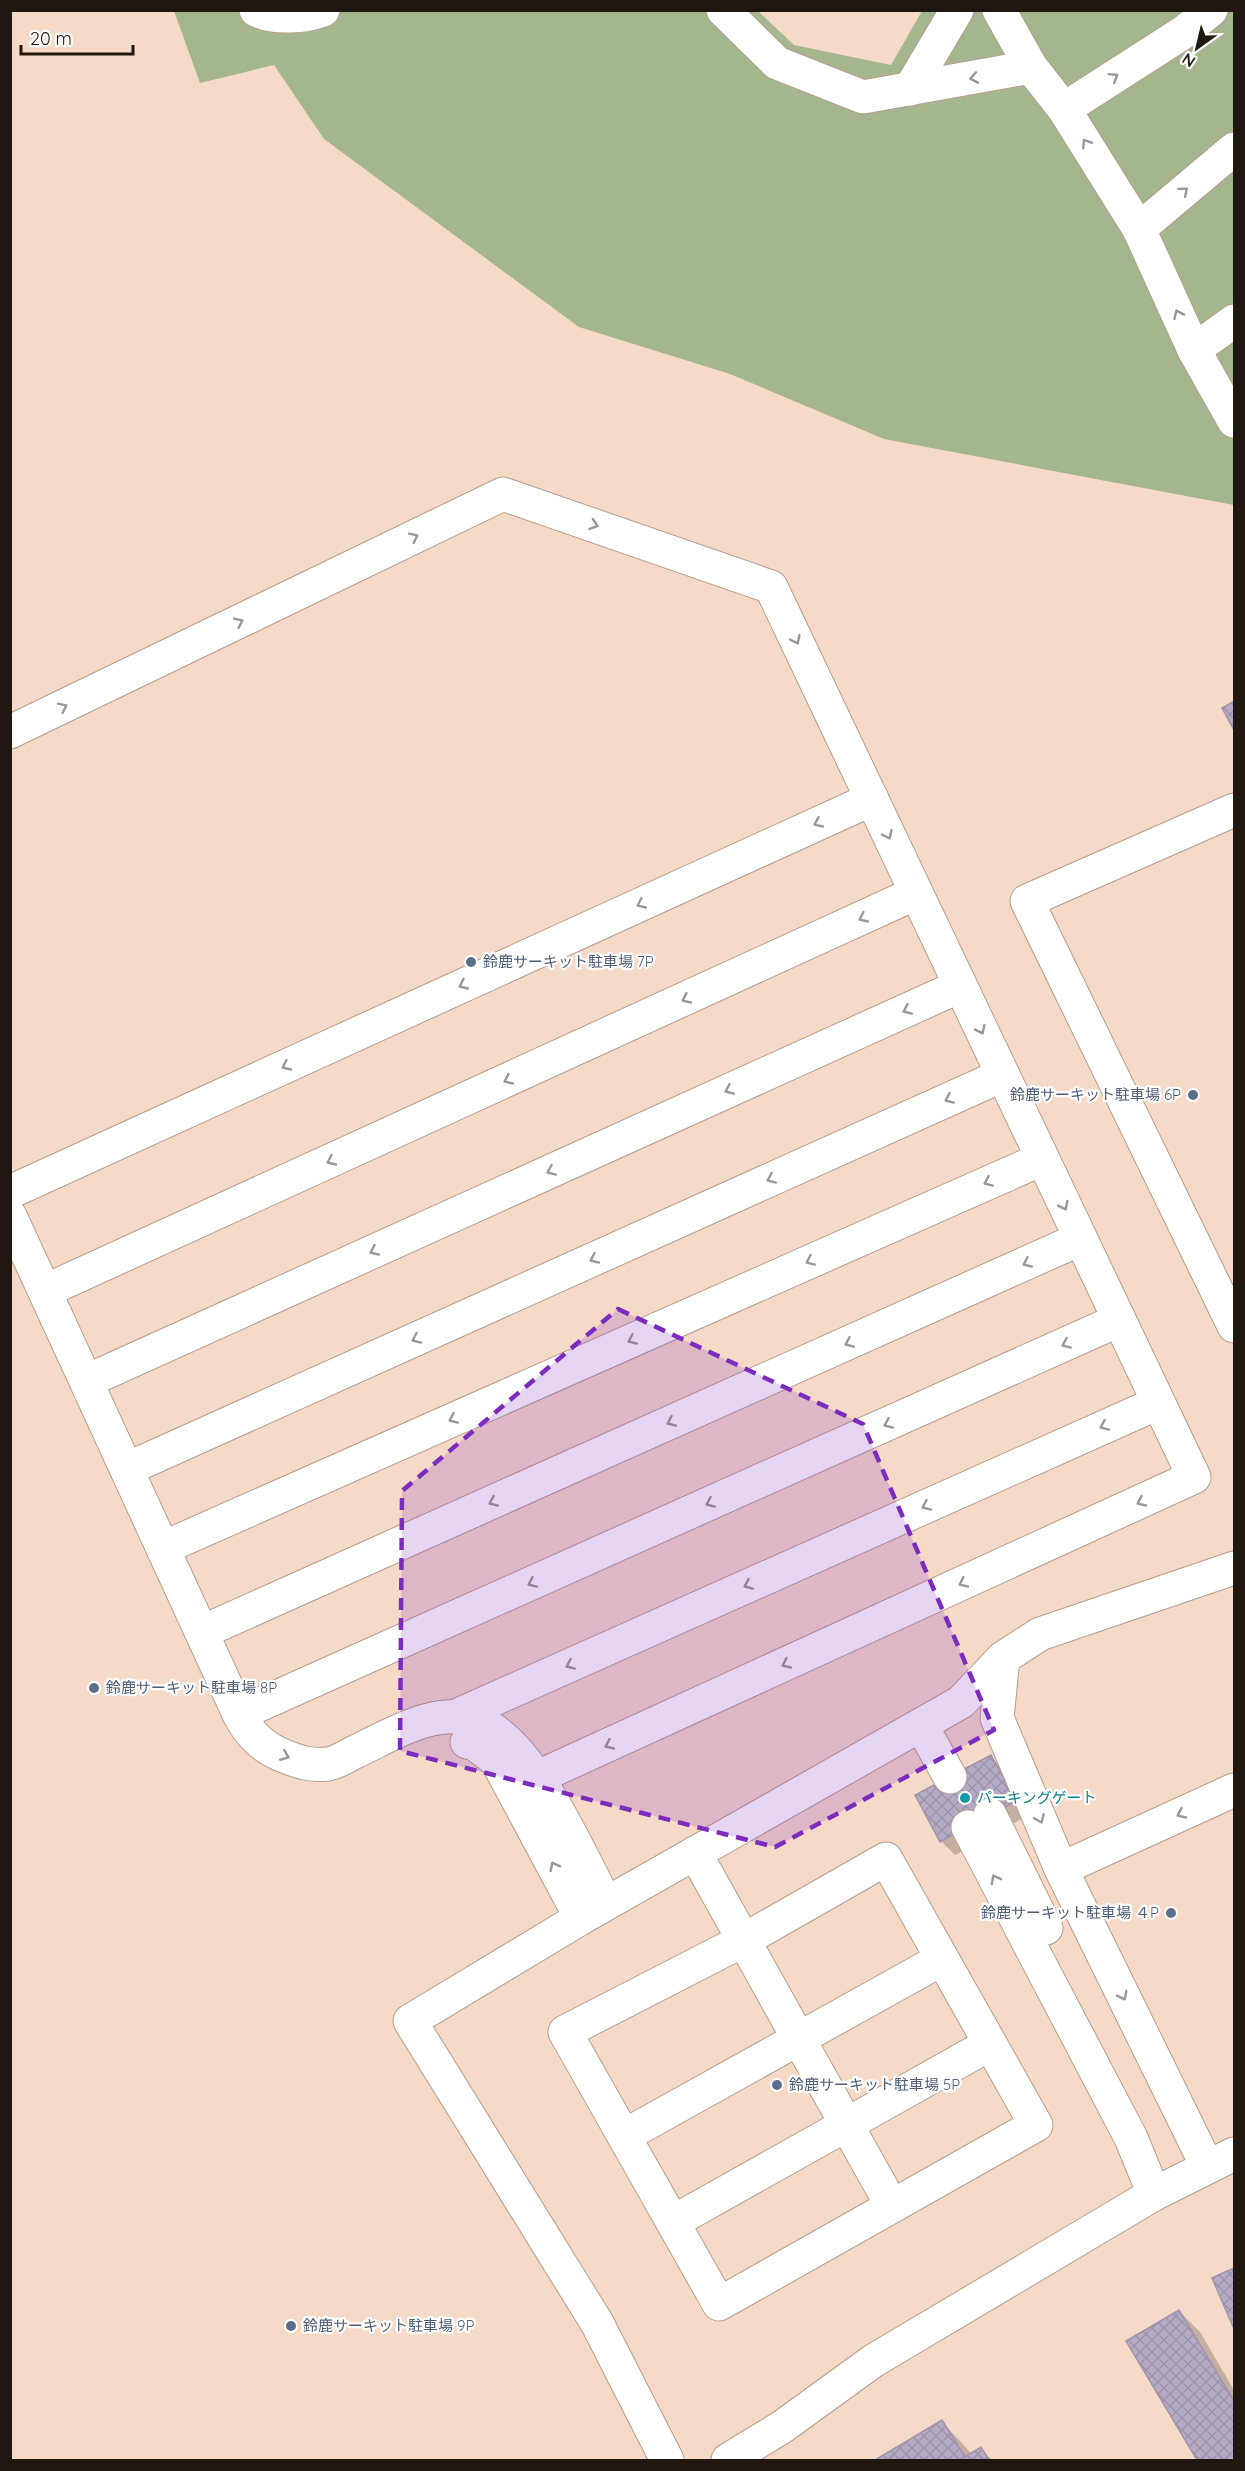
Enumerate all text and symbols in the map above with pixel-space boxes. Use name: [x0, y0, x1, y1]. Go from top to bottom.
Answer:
scale bar: [21, 18, 134, 56]
north arrow: [1167, 18, 1227, 78]
text: 20 m: [30, 27, 72, 50]
text: N: [1178, 49, 1199, 72]
one-way arrow: [969, 71, 979, 84]
one-way arrow: [1108, 73, 1118, 85]
one-way arrow: [1081, 139, 1093, 149]
one-way arrow: [1177, 187, 1188, 198]
one-way arrow: [1173, 310, 1185, 321]
one-way arrow: [588, 518, 599, 531]
one-way arrow: [408, 533, 419, 544]
one-way arrow: [232, 617, 243, 629]
one-way arrow: [788, 633, 800, 644]
one-way arrow: [57, 702, 68, 714]
one-way arrow: [814, 816, 825, 828]
one-way arrow: [881, 828, 893, 839]
one-way arrow: [636, 897, 647, 909]
one-way arrow: [858, 910, 869, 922]
place label: 鈴鹿サーキット駐車場 7P: [483, 952, 654, 971]
marker: 鈴鹿サーキット駐車場 7P: [464, 955, 478, 969]
one-way arrow: [459, 978, 470, 990]
one-way arrow: [681, 991, 692, 1003]
one-way arrow: [902, 1002, 913, 1014]
one-way arrow: [974, 1023, 985, 1034]
one-way arrow: [281, 1059, 292, 1071]
one-way arrow: [504, 1073, 515, 1085]
one-way arrow: [724, 1083, 735, 1095]
place label: 鈴鹿サーキット駐車場 6P: [1010, 1085, 1181, 1104]
marker: 鈴鹿サーキット駐車場 6P: [1186, 1088, 1200, 1102]
one-way arrow: [945, 1092, 956, 1104]
one-way arrow: [326, 1154, 337, 1166]
one-way arrow: [547, 1164, 558, 1176]
one-way arrow: [767, 1172, 778, 1184]
one-way arrow: [984, 1175, 995, 1187]
one-way arrow: [1057, 1200, 1069, 1211]
one-way arrow: [369, 1244, 380, 1256]
one-way arrow: [589, 1252, 600, 1264]
one-way arrow: [805, 1254, 816, 1266]
one-way arrow: [1022, 1256, 1033, 1268]
one-way arrow: [411, 1332, 422, 1344]
one-way arrow: [627, 1333, 638, 1345]
one-way arrow: [844, 1335, 855, 1347]
one-way arrow: [1061, 1337, 1072, 1349]
one-way arrow: [449, 1412, 460, 1424]
one-way arrow: [666, 1415, 677, 1427]
one-way arrow: [883, 1417, 894, 1429]
one-way arrow: [1100, 1419, 1111, 1431]
one-way arrow: [1136, 1494, 1147, 1506]
one-way arrow: [488, 1495, 499, 1507]
one-way arrow: [705, 1496, 716, 1508]
one-way arrow: [922, 1499, 933, 1511]
one-way arrow: [959, 1575, 970, 1587]
one-way arrow: [527, 1576, 538, 1588]
one-way arrow: [744, 1578, 755, 1590]
one-way arrow: [781, 1657, 792, 1669]
one-way arrow: [566, 1658, 577, 1670]
place label: 鈴鹿サーキット駐車場 8P: [106, 1678, 277, 1697]
marker: 鈴鹿サーキット駐車場 8P: [87, 1681, 101, 1695]
one-way arrow: [604, 1738, 615, 1750]
one-way arrow: [279, 1749, 290, 1761]
place label: パーキングゲート: [977, 1788, 1097, 1807]
marker: パーキングゲート: [958, 1791, 972, 1805]
one-way arrow: [1177, 1807, 1188, 1819]
one-way arrow: [1033, 1813, 1045, 1824]
one-way arrow: [550, 1862, 561, 1872]
one-way arrow: [991, 1875, 1002, 1886]
place label: 鈴鹿サーキット駐車場 ４P: [981, 1903, 1159, 1922]
marker: 鈴鹿サーキット駐車場 ４P: [1164, 1906, 1178, 1920]
one-way arrow: [1116, 1989, 1128, 2000]
place label: 鈴鹿サーキット駐車場 5P: [789, 2075, 960, 2094]
marker: 鈴鹿サーキット駐車場 5P: [770, 2078, 784, 2092]
place label: 鈴鹿サーキット駐車場 9P: [303, 2316, 474, 2335]
marker: 鈴鹿サーキット駐車場 9P: [284, 2319, 298, 2333]

